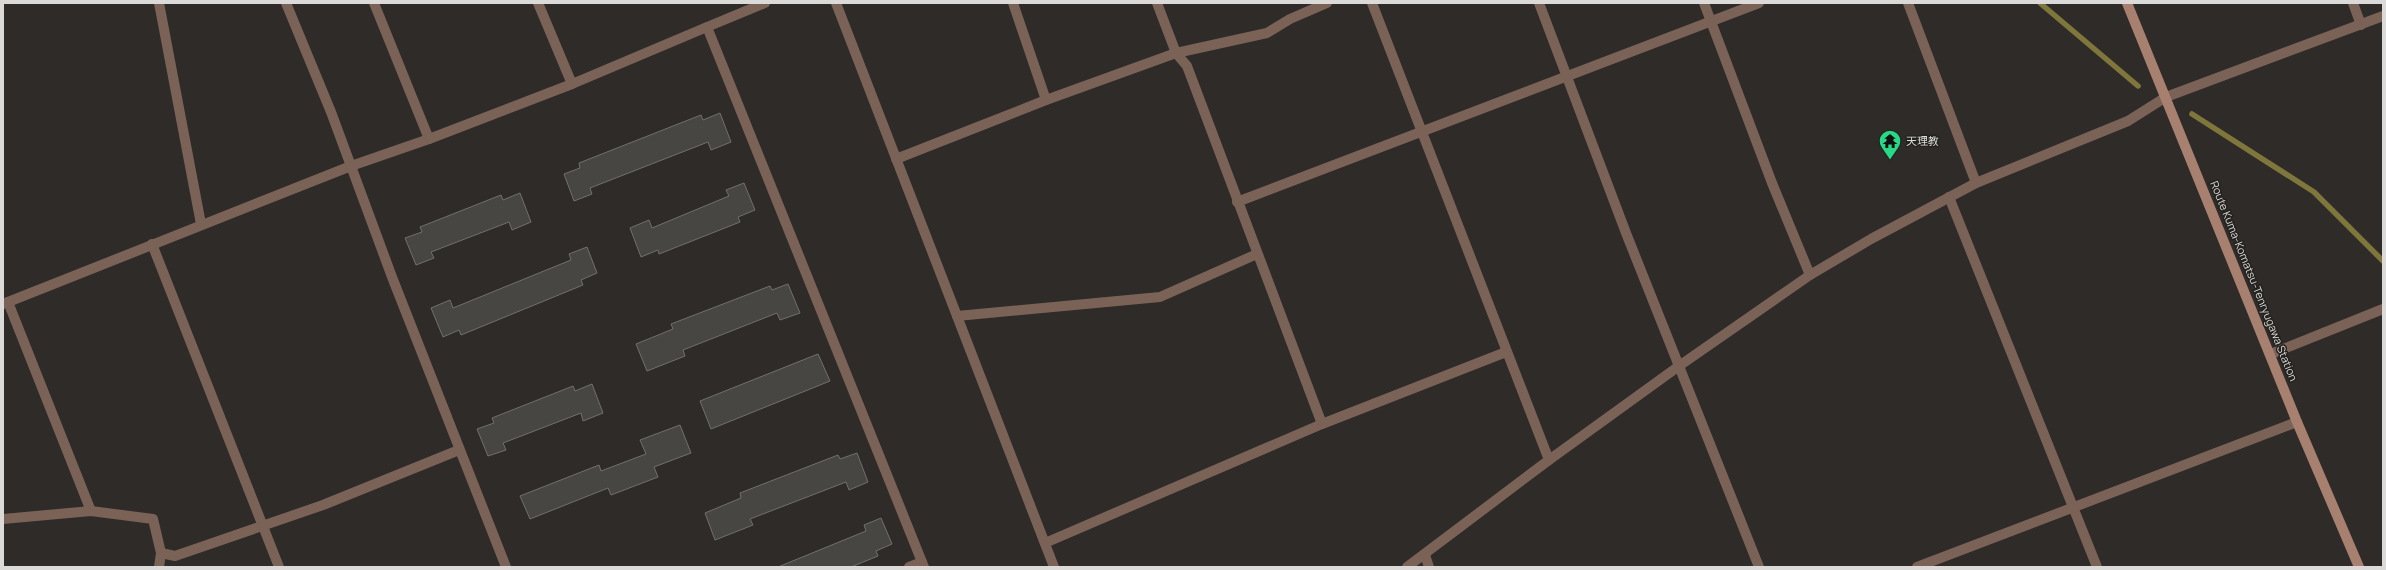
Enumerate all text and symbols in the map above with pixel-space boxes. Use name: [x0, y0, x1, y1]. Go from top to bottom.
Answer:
temple icon: 天理教: [1877, 128, 1903, 161]
place label: 天理教: [1906, 133, 1939, 148]
street label: Route Kuma-Komatsu-Tenryugawa Station: [2207, 178, 2302, 383]

